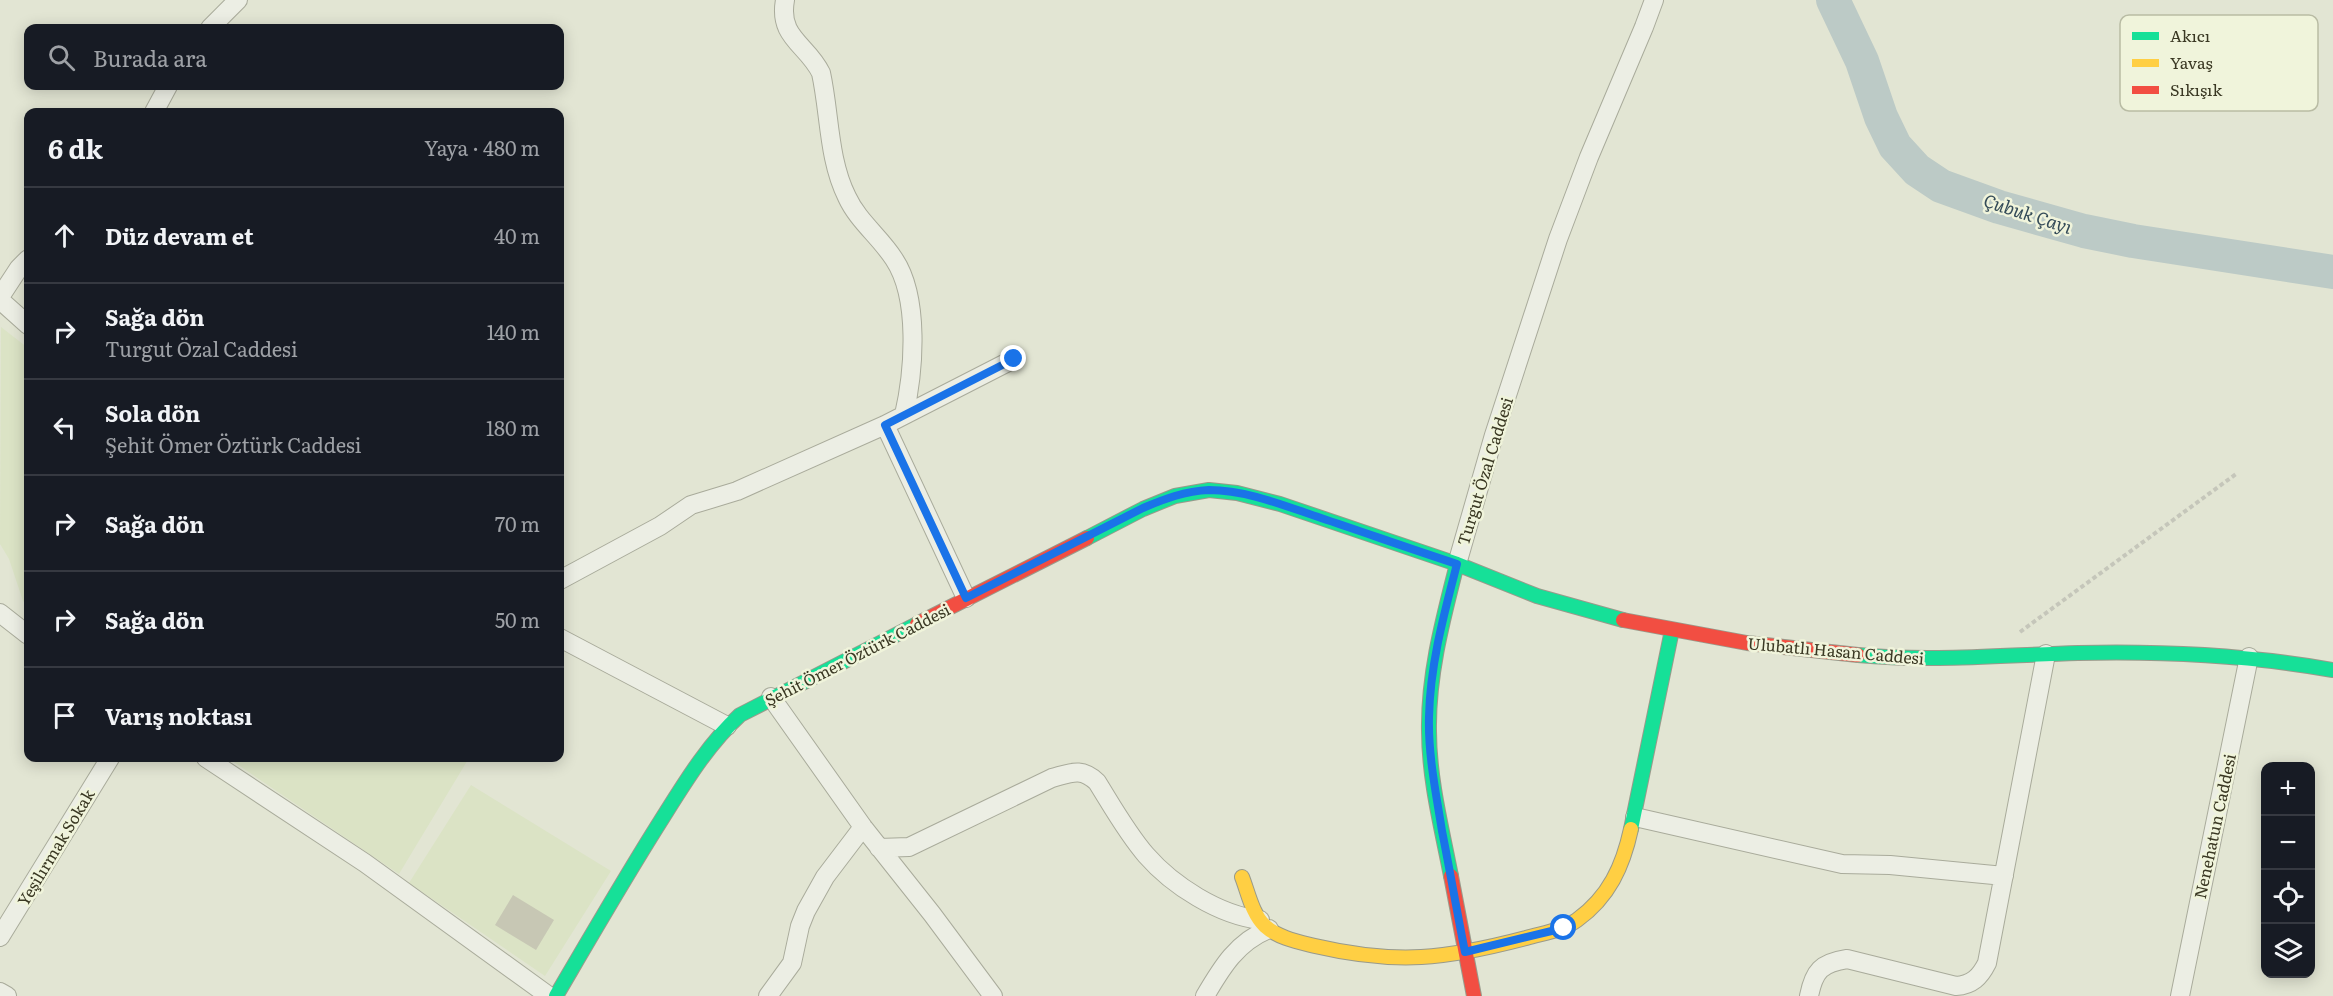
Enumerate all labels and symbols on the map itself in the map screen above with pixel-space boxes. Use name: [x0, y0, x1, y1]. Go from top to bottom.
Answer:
legend: [2120, 15, 2318, 111]
text: Akıcı: [2170, 23, 2210, 47]
text: Yavaş: [2170, 50, 2213, 74]
text: Sıkışık: [2170, 77, 2222, 101]
water label: Çubuk Çayı: [1980, 186, 2076, 240]
route end: [1000, 345, 1026, 371]
street label: Turgut Özal Caddesi: [1450, 394, 1518, 548]
street label: Şehit Ömer Öztürk Caddesi: [760, 597, 954, 711]
street label: Ulubatlı Hasan Caddesi: [1747, 630, 1925, 670]
street label: Nenehatun Caddesi: [2187, 751, 2241, 901]
street label: Yeşilırmak Sokak: [11, 784, 100, 910]
route start: [1550, 914, 1576, 940]

